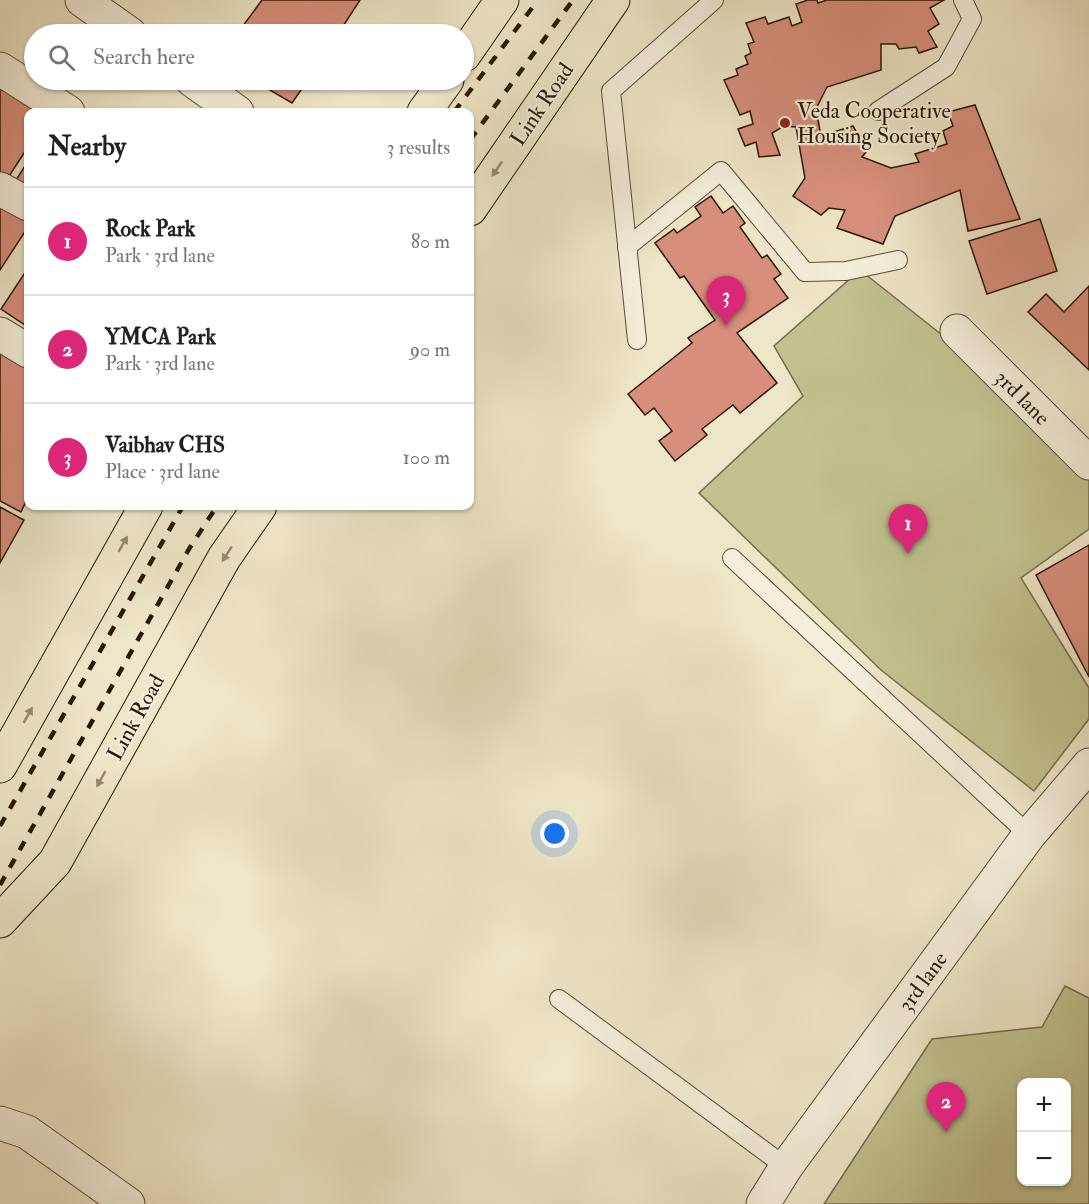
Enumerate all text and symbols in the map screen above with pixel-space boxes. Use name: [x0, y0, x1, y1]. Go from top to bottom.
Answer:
search box: [24, 24, 474, 90]
icon: search: [45, 41, 78, 74]
text: Search here: [93, 43, 195, 71]
street label: Link Road: [504, 58, 580, 151]
place label: Veda Cooperative Housing Society: [797, 97, 951, 150]
marker: Veda Cooperative Housing Society: [778, 116, 792, 130]
text: Nearby: [48, 131, 126, 163]
text: 3 results: [387, 135, 450, 160]
one-way arrow: [491, 161, 502, 178]
text: Rock Park: [105, 215, 195, 243]
text: 1: [64, 229, 71, 254]
text: 80 m: [411, 229, 450, 254]
text: Park · 3rd lane: [105, 243, 215, 268]
pin: 3: [706, 276, 746, 326]
text: YMCA Park: [105, 323, 216, 351]
text: 2: [62, 337, 73, 362]
text: 90 m: [410, 337, 450, 362]
text: Park · 3rd lane: [105, 351, 215, 376]
street label: 3rd lane: [989, 364, 1056, 431]
text: Vaibhav CHS: [105, 431, 225, 459]
text: 3: [64, 445, 71, 470]
text: 100 m: [403, 445, 450, 470]
text: Place · 3rd lane: [105, 459, 220, 484]
pin: 1: [888, 504, 928, 554]
one-way arrow: [118, 536, 129, 552]
one-way arrow: [222, 546, 233, 562]
street label: Link Road: [101, 669, 171, 766]
one-way arrow: [23, 706, 33, 723]
one-way arrow: [96, 771, 106, 788]
your location: [540, 819, 569, 848]
street label: 3rd lane: [892, 946, 954, 1017]
map controls: [1017, 1078, 1071, 1186]
button: +: [1017, 1078, 1071, 1132]
pin: 2: [926, 1082, 966, 1132]
button: −: [1017, 1132, 1071, 1186]

